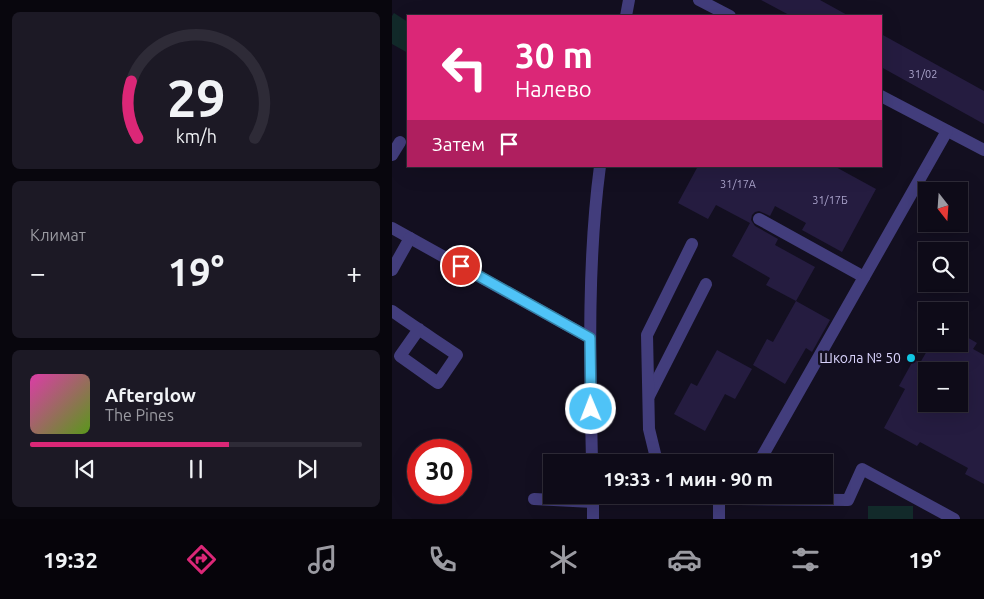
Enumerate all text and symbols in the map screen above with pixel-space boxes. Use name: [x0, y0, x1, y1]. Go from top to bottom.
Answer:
icon: left: [432, 35, 497, 100]
text: 30 m: [515, 35, 593, 75]
house number: 31/02: [909, 68, 937, 80]
text: 29: [167, 69, 225, 127]
text: Налево: [515, 76, 592, 101]
text: km/h: [175, 126, 217, 146]
icon: arrive: [495, 130, 523, 158]
text: Затем: [432, 133, 485, 155]
house number: 31/17А: [720, 178, 757, 190]
north arrow: [918, 182, 968, 232]
map controls: [918, 182, 968, 412]
house number: 31/17Б: [812, 194, 848, 206]
text: Климат: [30, 226, 86, 244]
button: search: [918, 242, 968, 292]
pin: [440, 245, 482, 287]
text: 19°: [168, 251, 224, 293]
icon: arrive: [447, 252, 475, 280]
text: −: [30, 257, 46, 288]
text: +: [346, 257, 362, 288]
button: +: [918, 302, 968, 352]
place label: Школа № 50: [819, 350, 901, 366]
marker: Школа № 50: [905, 352, 917, 364]
button: −: [918, 362, 968, 412]
position arrow: [564, 382, 616, 434]
text: Afterglow: [105, 384, 196, 406]
text: The Pines: [105, 406, 174, 424]
speed limit sign: 30: [407, 439, 472, 504]
icon: previous: [71, 455, 99, 483]
icon: pause: [182, 455, 210, 483]
icon: next: [293, 455, 321, 483]
text: 19:33 · 1 мин · 90 m: [603, 468, 773, 490]
icon: directions: [184, 542, 219, 577]
icon: music: [305, 542, 340, 577]
icon: phone: [425, 542, 460, 577]
icon: climate: [546, 542, 581, 577]
icon: car: [667, 542, 702, 577]
icon: filters: [788, 542, 823, 577]
text: 19:32: [43, 547, 98, 572]
text: 19°: [908, 547, 941, 572]

